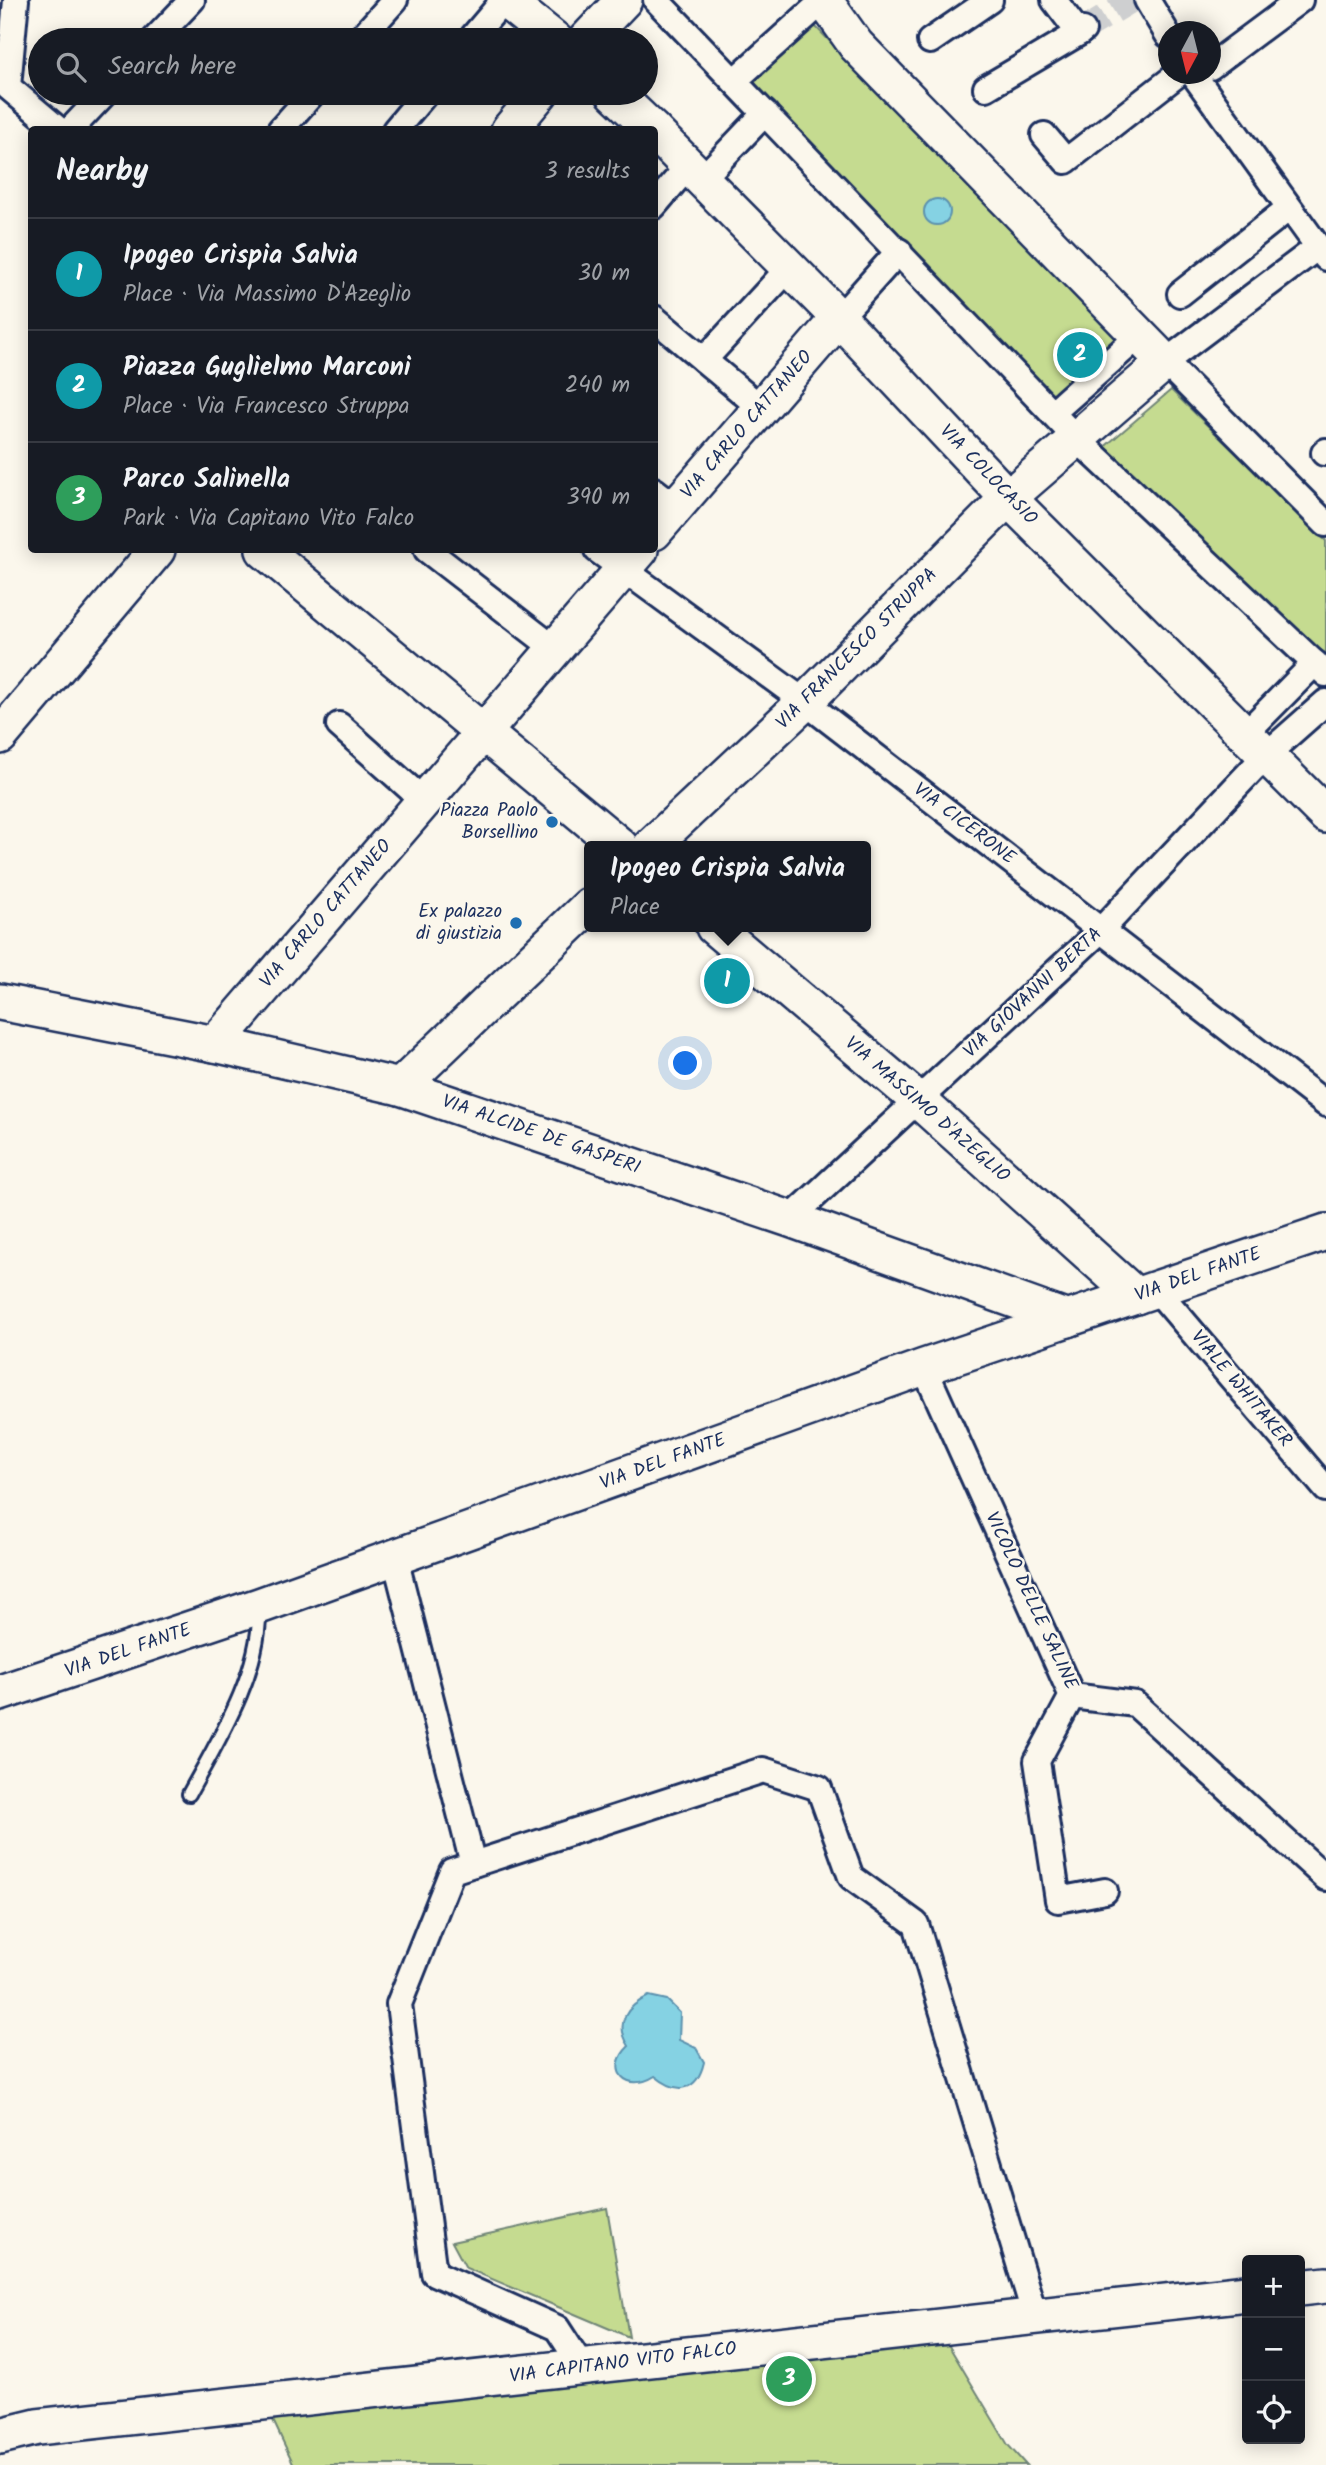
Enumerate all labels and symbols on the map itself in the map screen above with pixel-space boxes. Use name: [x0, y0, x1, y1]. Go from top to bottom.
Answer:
north arrow: [1158, 21, 1221, 84]
pin: 2: [1057, 329, 1103, 381]
street label: VIA CARLO CATTANEO: [674, 343, 821, 506]
street label: VIA COLOCASIO: [932, 418, 1044, 533]
street label: VIA FRANCESCO STRUPPA: [769, 561, 945, 737]
street label: VIA CICERONE: [906, 775, 1022, 873]
place label: Piazza Paolo Borsellino: [440, 796, 538, 848]
marker: Piazza Paolo Borsellino: [544, 814, 560, 830]
street label: VIA CARLO CATTANEO: [253, 832, 400, 995]
place label: Ex palazzo di giustizia: [416, 897, 502, 949]
marker: Ex palazzo di giustizia: [508, 915, 524, 931]
street label: VIA GIOVANNI BERTA: [956, 920, 1110, 1066]
pin: 1: [704, 955, 750, 1007]
street label: VIA MASSIMO D'AZEGLIO: [838, 1029, 1017, 1191]
your location: [668, 1046, 702, 1080]
street label: VIA ALCIDE DE GASPERI: [438, 1087, 644, 1183]
street label: VIA DEL FANTE: [1131, 1239, 1266, 1311]
street label: VIALE WHITAKER: [1183, 1324, 1299, 1454]
street label: VIA DEL FANTE: [596, 1425, 731, 1499]
street label: VICOLO DELLE SALINE: [977, 1507, 1086, 1696]
street label: VIA DEL FANTE: [61, 1615, 196, 1687]
street label: VIA CAPITANO VITO FALCO: [508, 2334, 739, 2392]
pin: 3: [766, 2353, 812, 2405]

